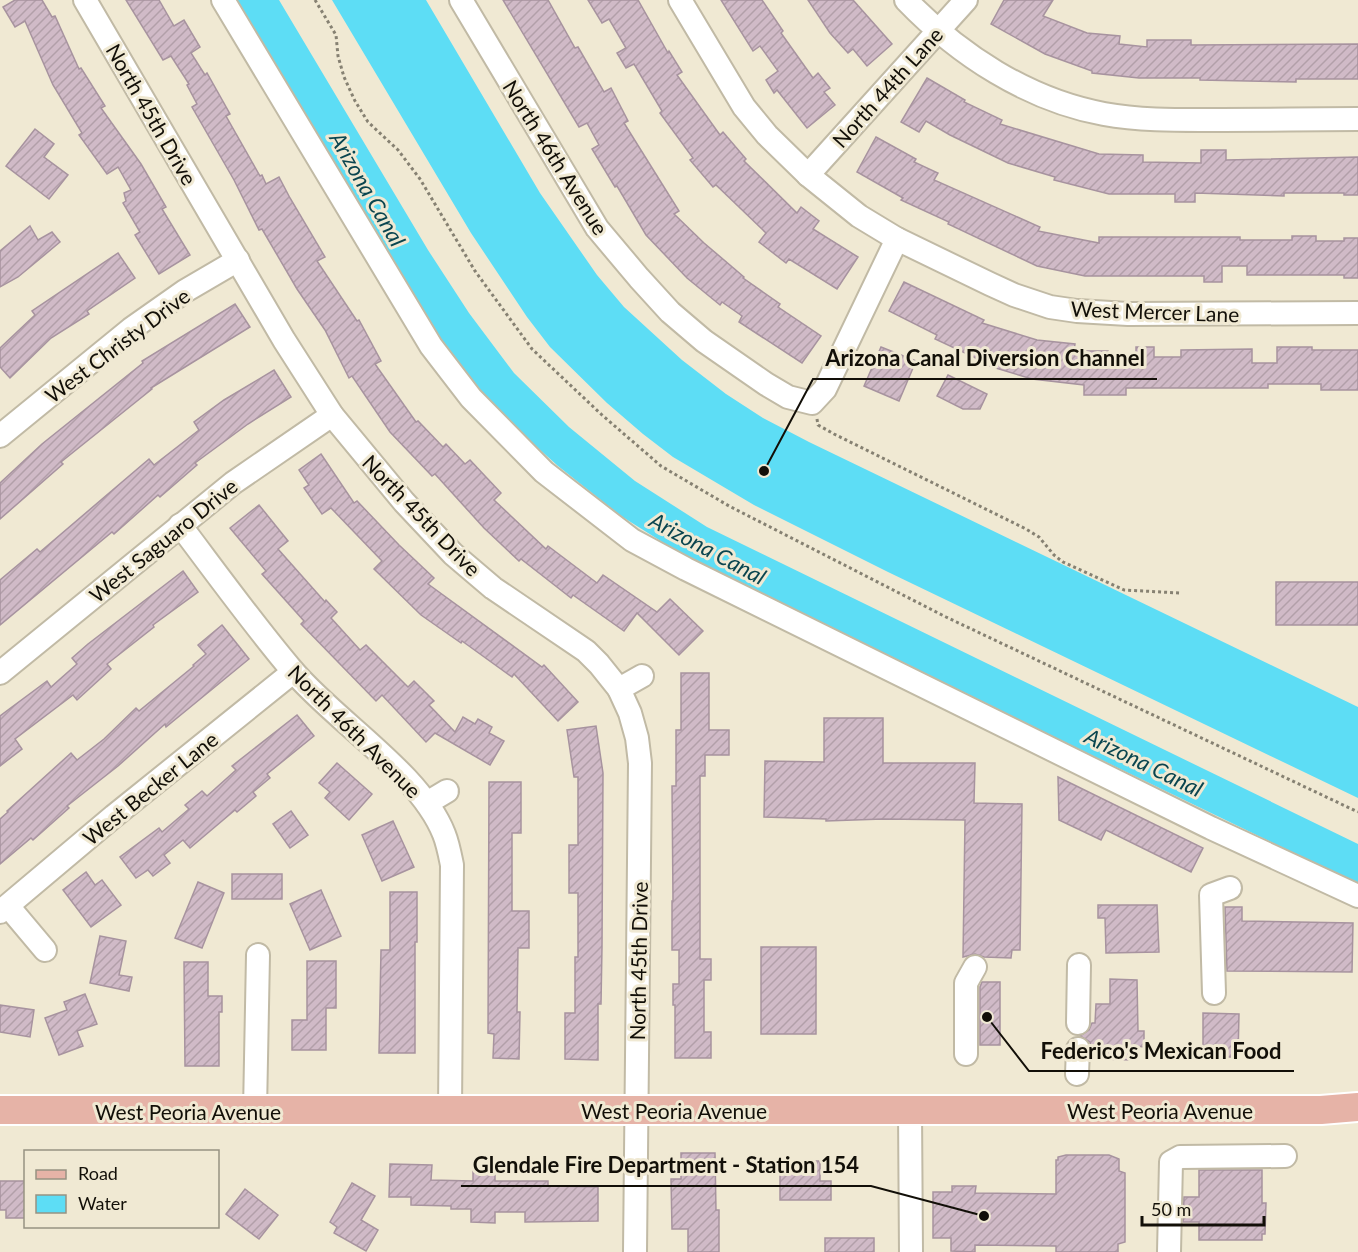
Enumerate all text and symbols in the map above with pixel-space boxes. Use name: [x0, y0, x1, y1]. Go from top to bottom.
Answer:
street label: North 44th Lane: [827, 22, 947, 152]
street label: North 45th Drive: [101, 39, 203, 189]
street label: North 46th Avenue: [498, 75, 614, 239]
water label: Arizona Canal: [324, 126, 412, 251]
street label: West Christy Drive: [40, 283, 194, 407]
street label: West Mercer Lane: [1070, 296, 1240, 326]
callout: Arizona Canal Diversion Channel: [813, 339, 1157, 379]
text: Arizona Canal Diversion Channel: [824, 344, 1145, 371]
street label: North 45th Drive: [358, 449, 486, 581]
street label: West Saguaro Drive: [84, 473, 242, 607]
water label: Arizona Canal: [644, 506, 771, 590]
street label: North 46th Avenue: [283, 659, 427, 803]
water label: Arizona Canal: [1080, 721, 1207, 802]
street label: West Becker Lane: [78, 726, 222, 850]
street label: North 45th Drive: [624, 881, 652, 1041]
callout: Federico's Mexican Food: [1029, 1031, 1294, 1071]
text: Federico's Mexican Food: [1040, 1037, 1282, 1064]
street label: West Peoria Avenue: [581, 1098, 767, 1123]
street label: West Peoria Avenue: [1067, 1098, 1253, 1123]
street label: West Peoria Avenue: [95, 1099, 281, 1124]
callout: Glendale Fire Department - Station 154: [461, 1146, 871, 1186]
legend: [24, 1150, 219, 1228]
text: Glendale Fire Department - Station 154: [473, 1151, 859, 1178]
text: Road: [78, 1162, 118, 1184]
scale bar: [1142, 1189, 1264, 1227]
text: Water: [78, 1192, 127, 1214]
text: 50 m: [1151, 1198, 1191, 1220]

